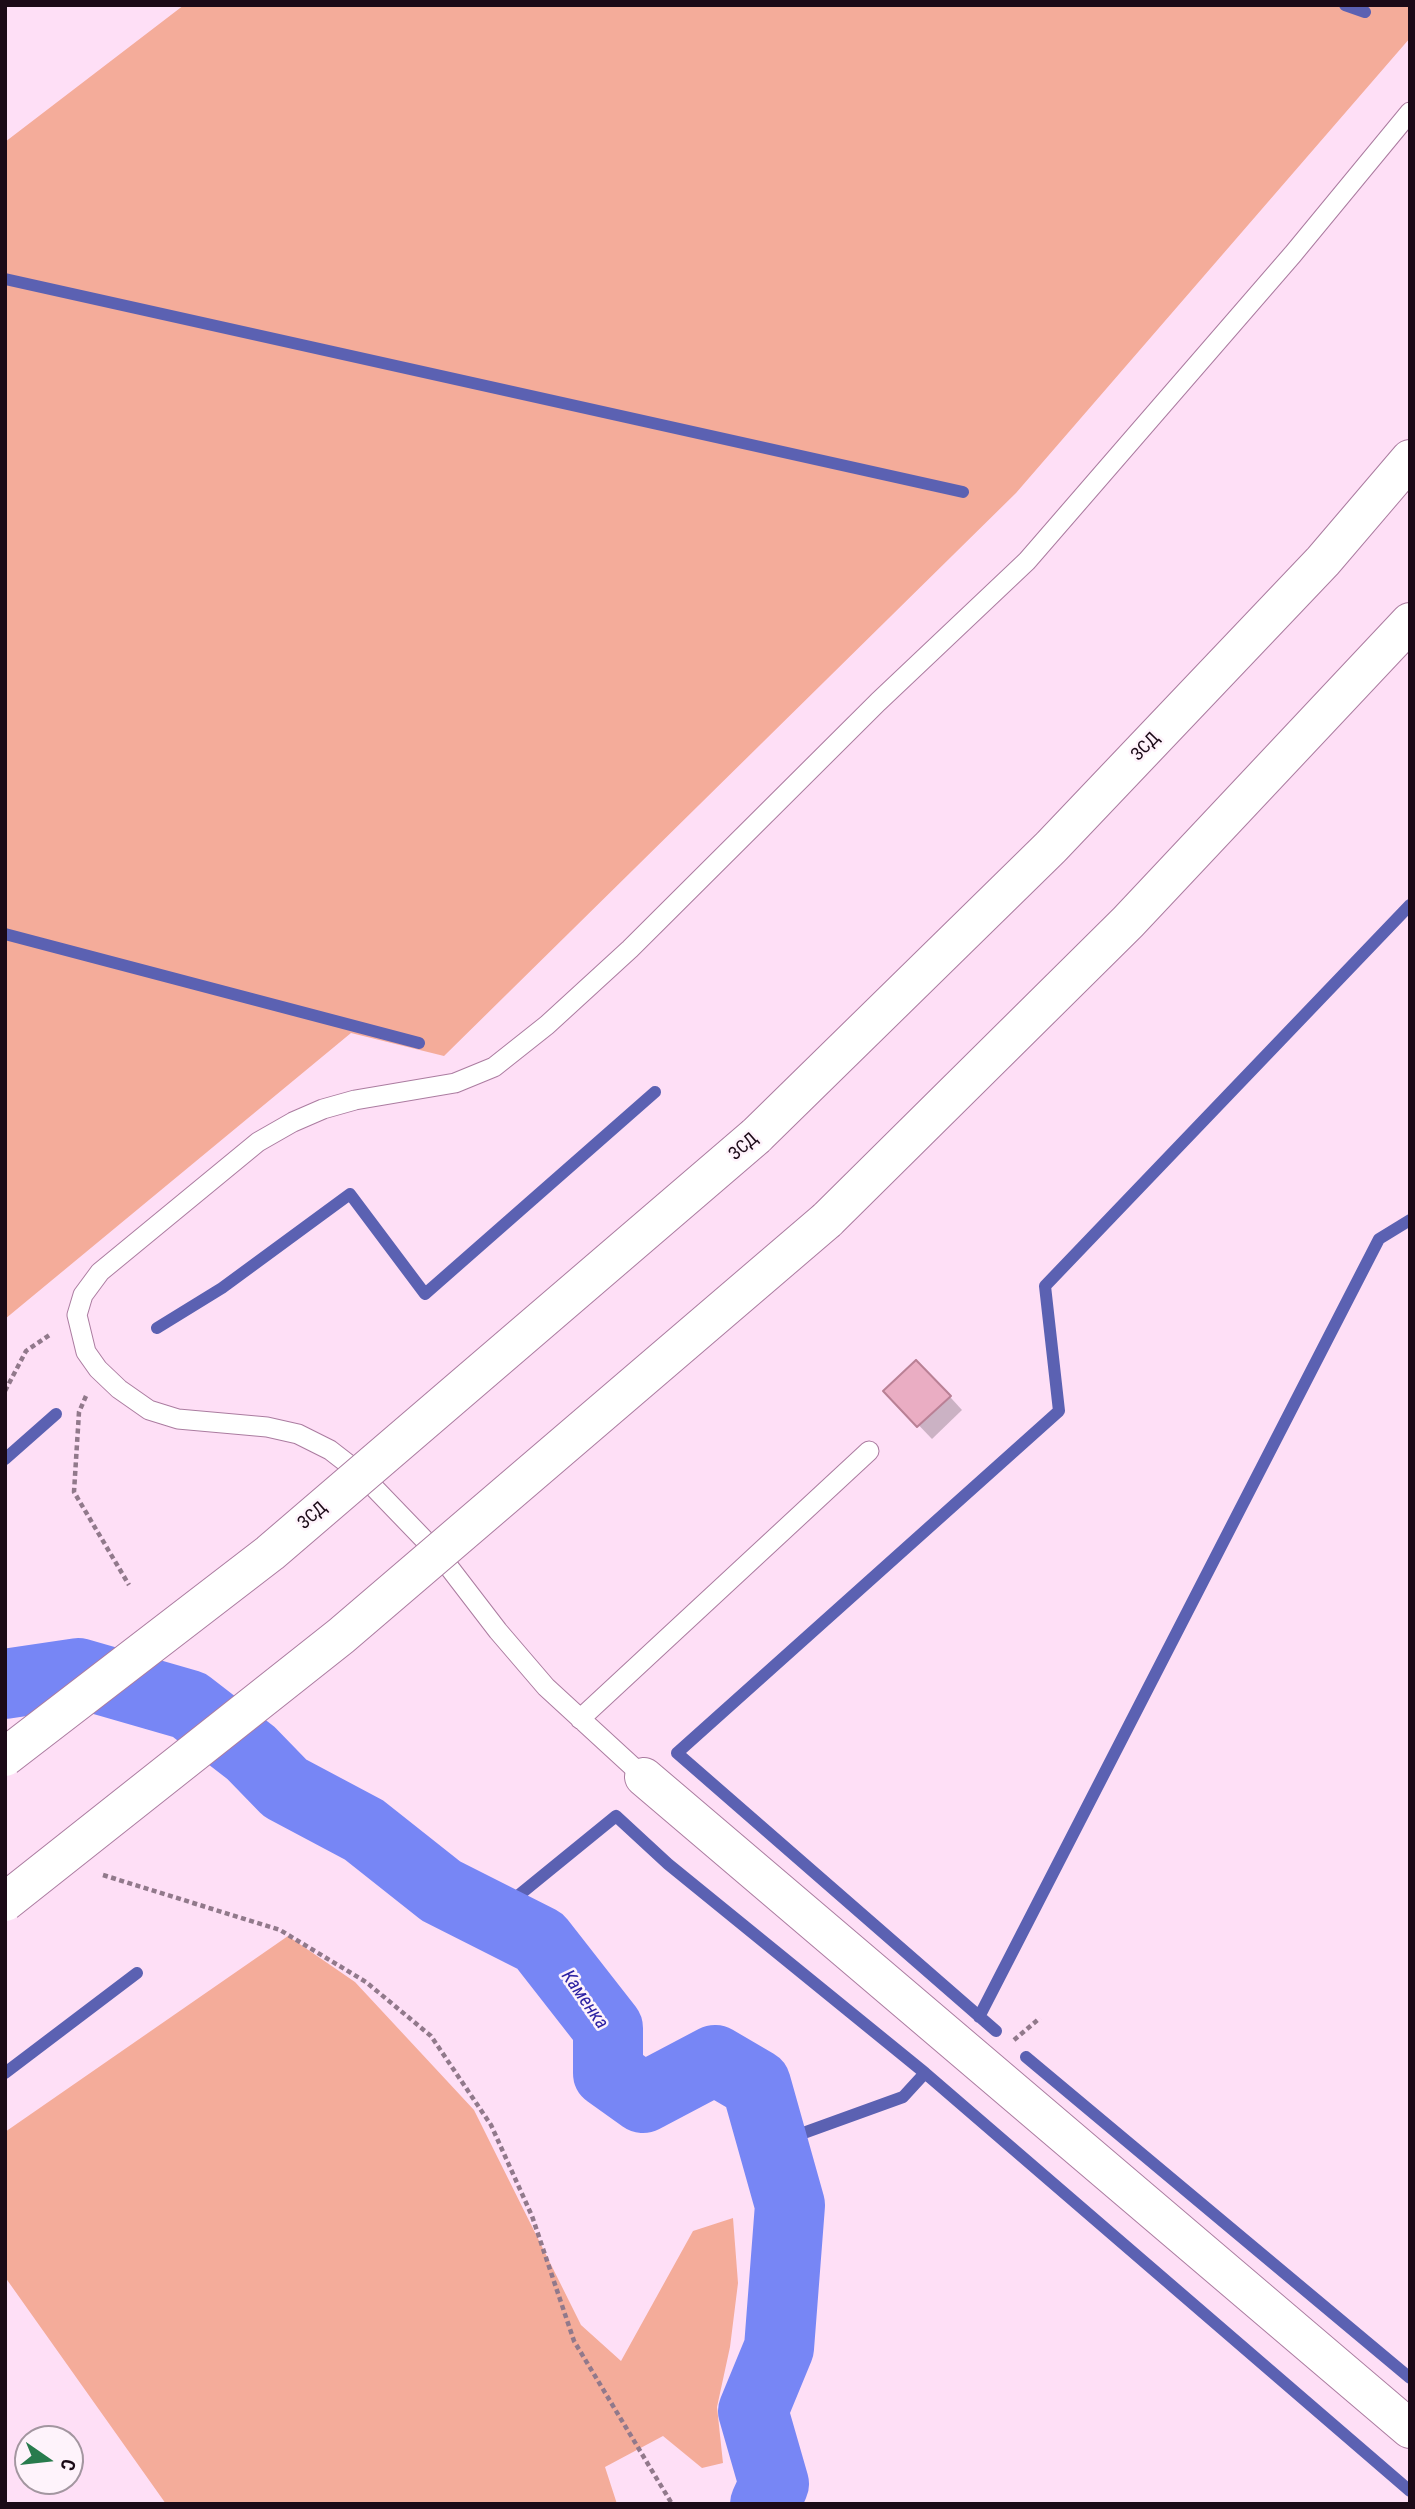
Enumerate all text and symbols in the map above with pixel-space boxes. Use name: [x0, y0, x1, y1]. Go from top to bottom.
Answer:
street label: ЗСД: [1127, 728, 1165, 766]
street label: ЗСД: [725, 1129, 763, 1165]
street label: ЗСД: [294, 1498, 332, 1534]
water label: Каменка: [556, 1966, 612, 2034]
north arrow: [14, 2425, 84, 2495]
text: С: [55, 2457, 80, 2473]

